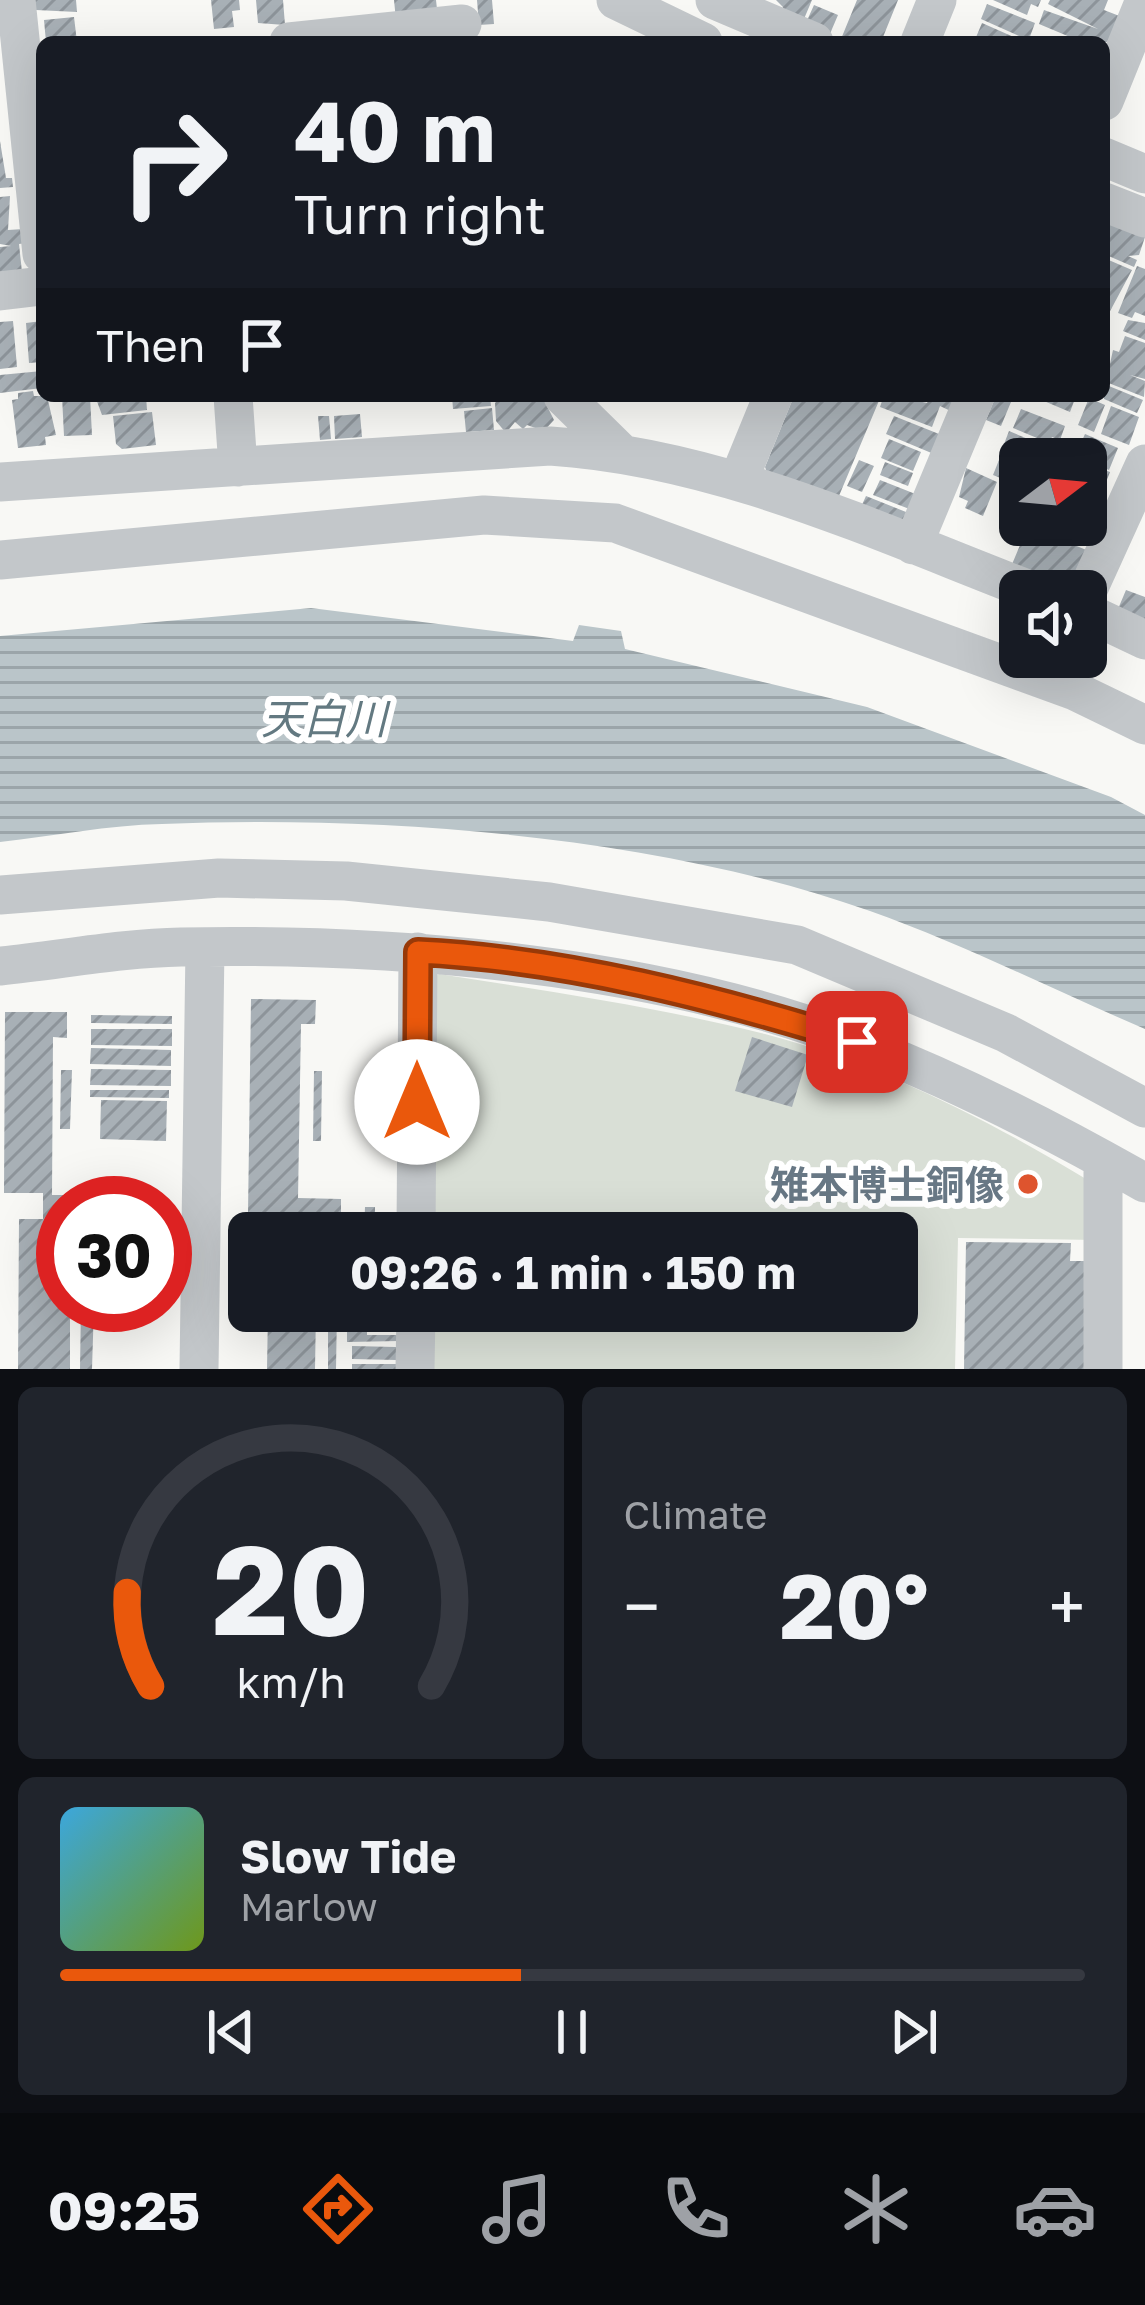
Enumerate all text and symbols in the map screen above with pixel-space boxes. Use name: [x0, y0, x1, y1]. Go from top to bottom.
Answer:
text: 40 m: [294, 80, 496, 180]
icon: right: [96, 84, 252, 240]
text: Turn right: [294, 181, 546, 246]
icon: arrive: [229, 312, 295, 378]
text: Then: [96, 318, 205, 372]
north arrow: [999, 438, 1107, 546]
map controls: [999, 438, 1107, 678]
button: sound: [999, 570, 1107, 678]
water label: 天白川: [261, 693, 391, 743]
pin: [806, 991, 908, 1093]
icon: arrive: [824, 1009, 890, 1075]
position arrow: [354, 1039, 480, 1165]
place label: 雉本博士銅像: [770, 1161, 1004, 1208]
marker: 雉本博士銅像: [1015, 1171, 1041, 1197]
speed limit sign: 30: [36, 1176, 192, 1332]
text: 09:26 · 1 min · 150 m: [350, 1245, 796, 1299]
text: Climate: [624, 1491, 767, 1538]
text: 20: [212, 1513, 369, 1662]
text: 20°: [780, 1551, 929, 1659]
text: −: [624, 1566, 660, 1646]
text: +: [1049, 1566, 1085, 1646]
text: km/h: [236, 1656, 345, 1707]
text: Slow Tide: [240, 1829, 456, 1883]
text: Marlow: [240, 1883, 377, 1930]
icon: previous: [198, 1999, 264, 2065]
icon: pause: [539, 1999, 605, 2065]
icon: next: [881, 1999, 947, 2065]
icon: directions: [296, 2167, 380, 2251]
icon: music: [475, 2167, 559, 2251]
icon: phone: [654, 2167, 738, 2251]
icon: climate: [834, 2167, 918, 2251]
icon: car: [1013, 2167, 1097, 2251]
text: 09:25: [48, 2177, 200, 2242]

